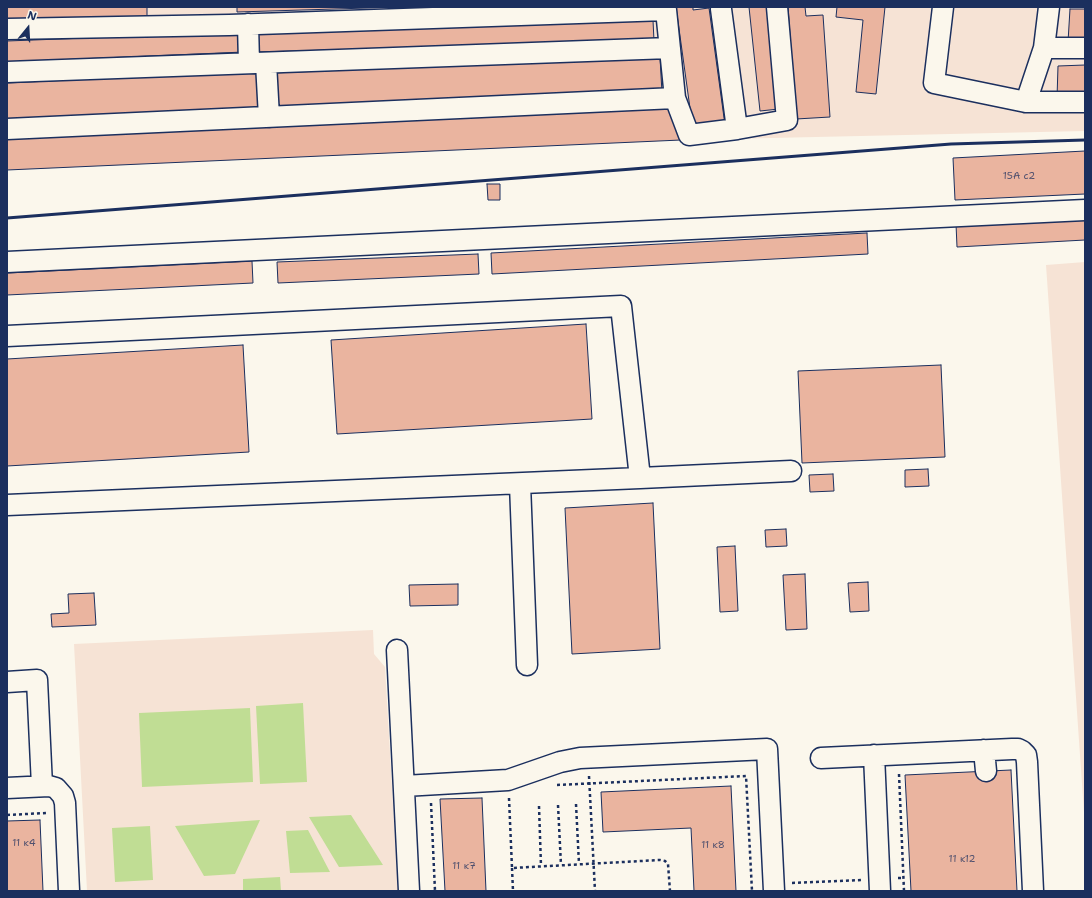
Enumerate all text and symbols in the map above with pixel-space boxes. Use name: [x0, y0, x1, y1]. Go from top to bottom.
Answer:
north arrow: [8, 8, 48, 48]
text: N: [25, 8, 38, 25]
house number: 15А с2: [1003, 170, 1035, 182]
house number: 11 к4: [12, 837, 36, 849]
house number: 11 к8: [701, 839, 725, 851]
house number: 11 к12: [949, 853, 975, 865]
house number: 11 к7: [452, 860, 476, 872]

